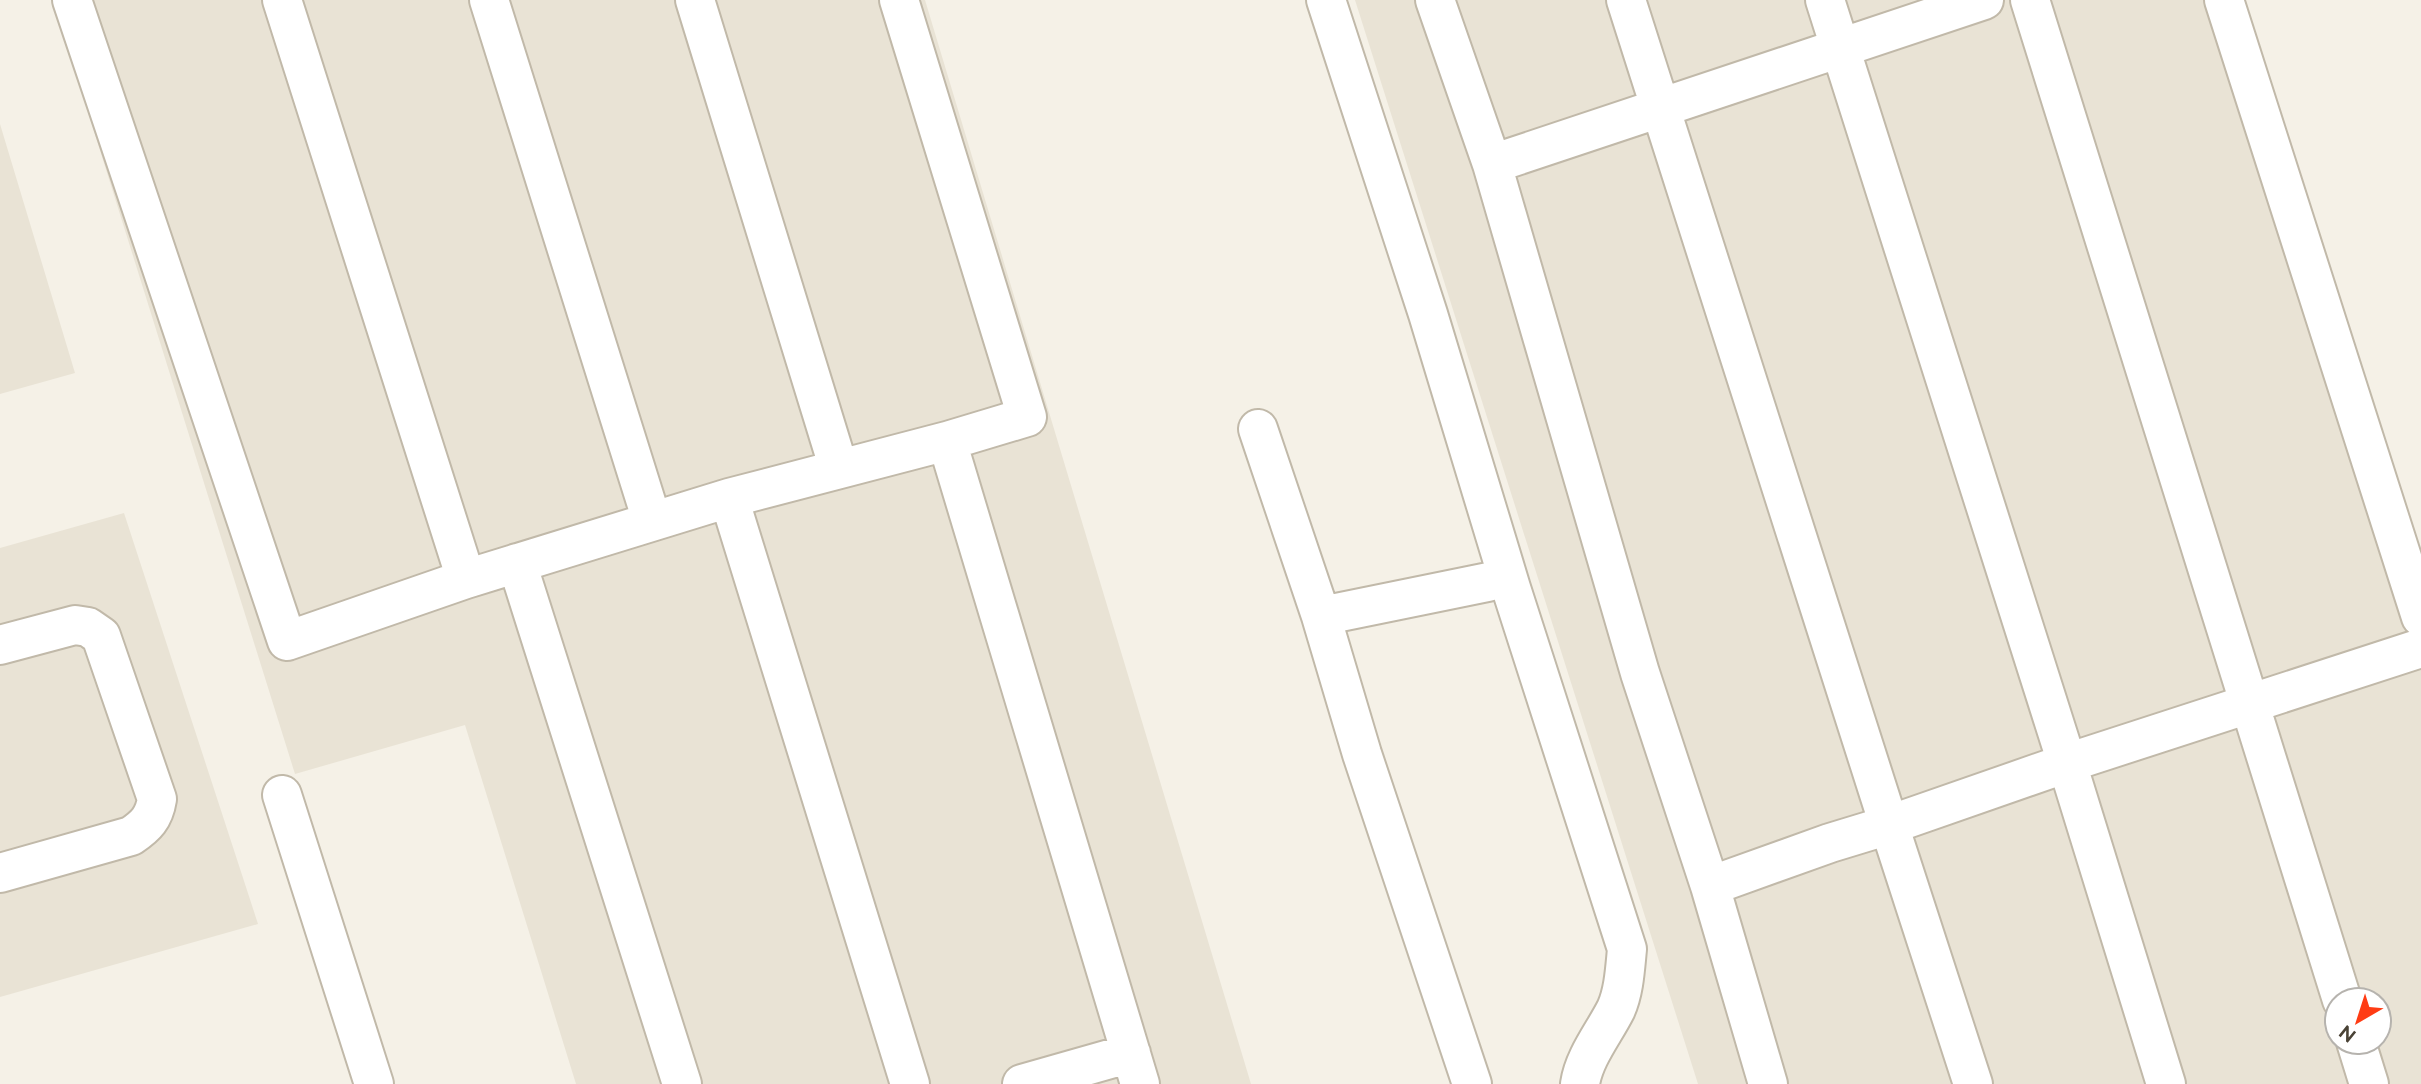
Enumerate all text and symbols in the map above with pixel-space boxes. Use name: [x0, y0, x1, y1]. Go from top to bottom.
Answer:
north arrow: [2323, 986, 2393, 1056]
text: N: [2335, 1021, 2360, 1047]

